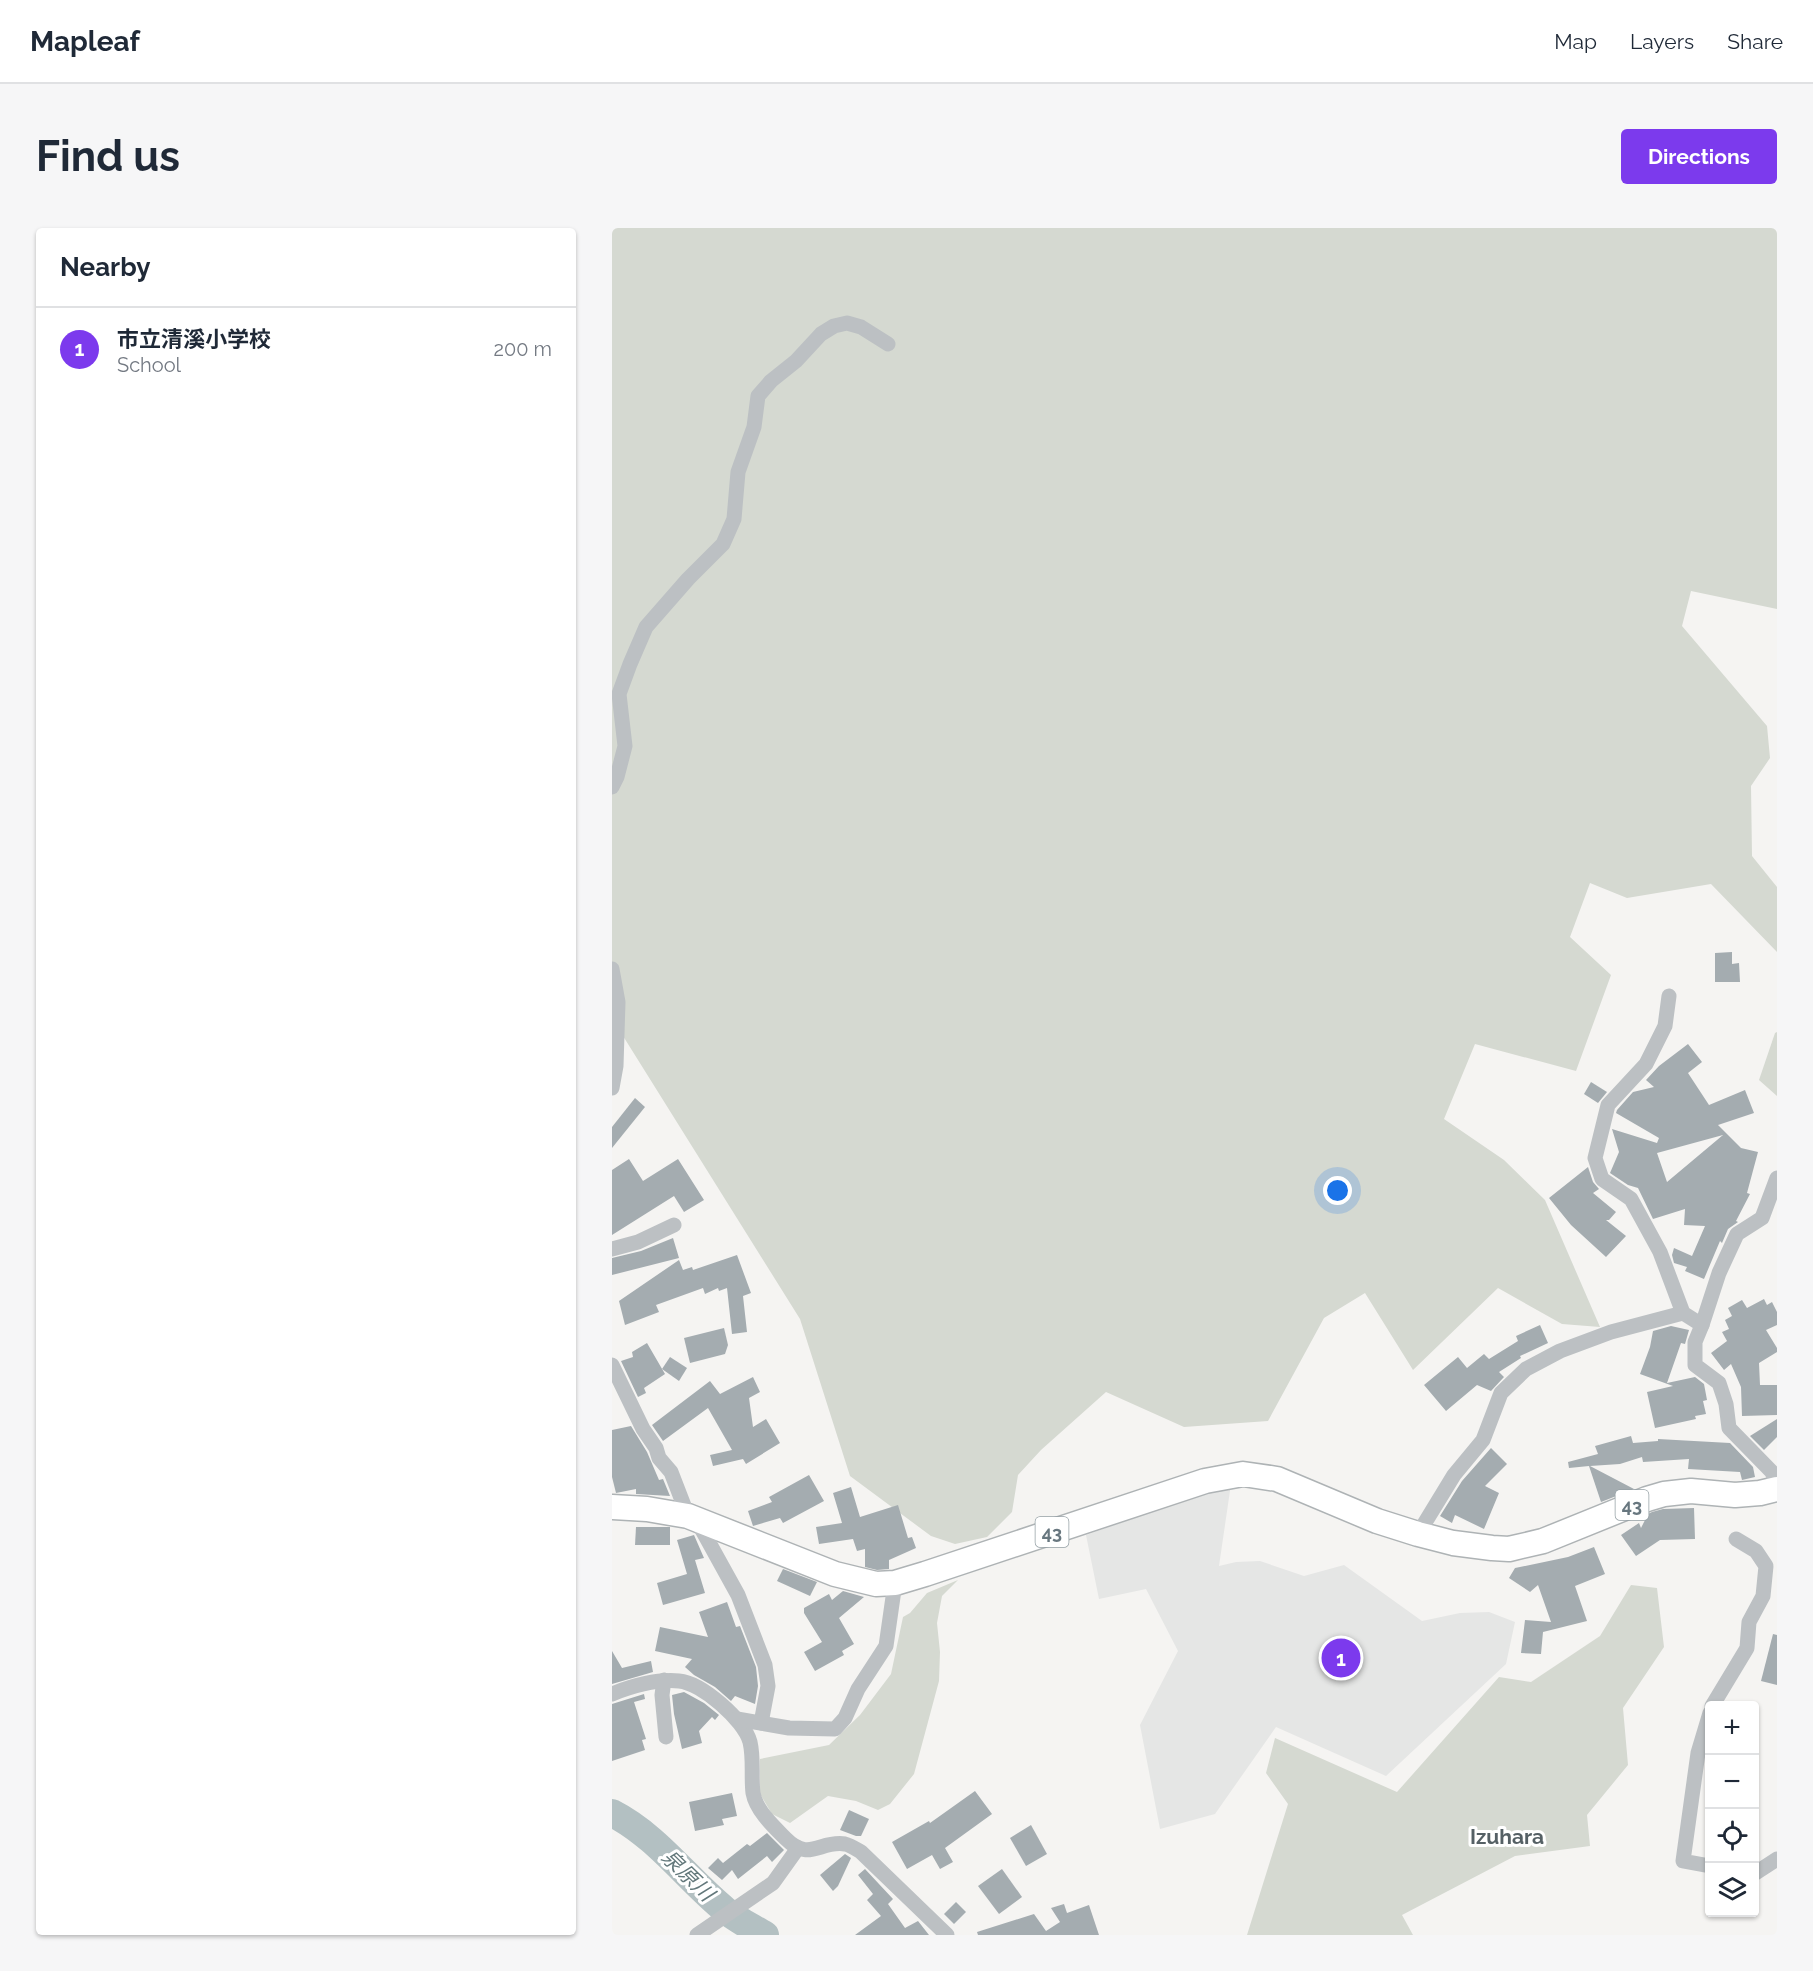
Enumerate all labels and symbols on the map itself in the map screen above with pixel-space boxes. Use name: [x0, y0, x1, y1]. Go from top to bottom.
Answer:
your location: [1323, 1176, 1352, 1205]
road number: 43: [1616, 1490, 1648, 1520]
road number: 43: [1036, 1517, 1068, 1547]
pin: 1: [1322, 1636, 1360, 1680]
district label: Izuhara: [1470, 1824, 1544, 1849]
water label: 泉原川: [657, 1844, 721, 1907]

